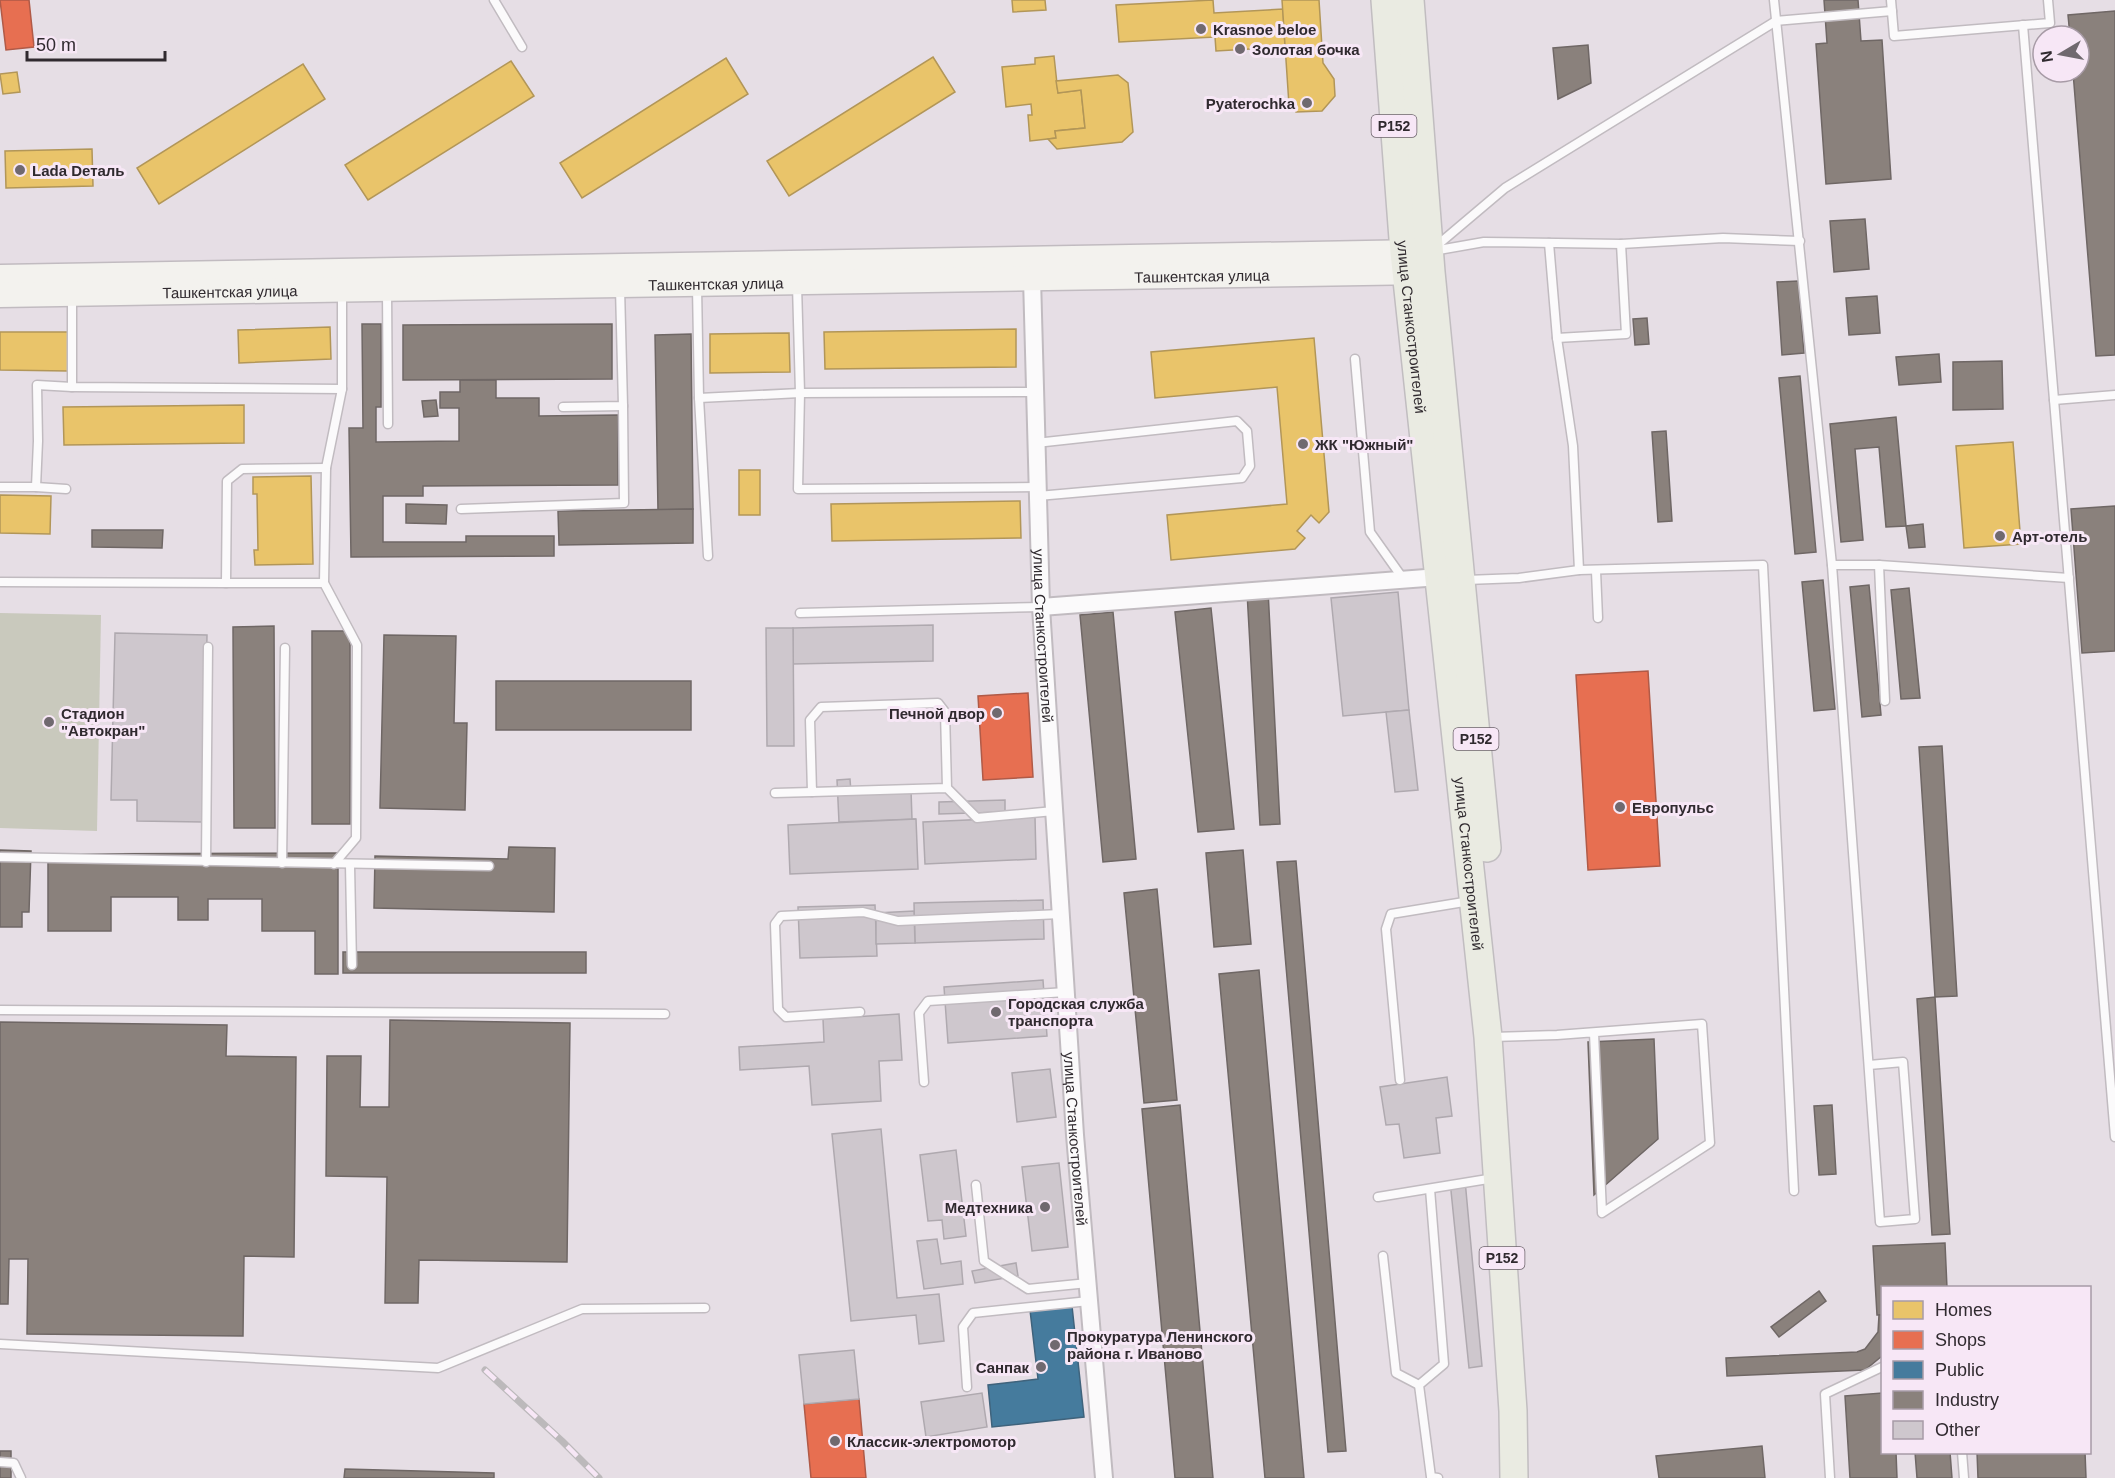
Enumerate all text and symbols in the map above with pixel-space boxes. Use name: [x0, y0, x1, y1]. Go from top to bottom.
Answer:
place label: Krasnoe beloe: [1213, 21, 1316, 38]
marker: Krasnoe beloe: [1194, 22, 1208, 36]
scale bar: [27, 24, 165, 62]
north arrow: [2031, 24, 2091, 84]
text: 50 m: [36, 35, 76, 55]
place label: Золотая бочка: [1252, 41, 1360, 58]
marker: Золотая бочка: [1233, 42, 1247, 56]
text: N: [2037, 49, 2056, 64]
place label: Pyaterochka: [1206, 95, 1296, 112]
marker: Pyaterochka: [1300, 96, 1314, 110]
road number: Р152: [1372, 115, 1416, 137]
place label: Lada Dеталь: [32, 162, 125, 179]
marker: Lada Dеталь: [13, 163, 27, 177]
street label: улица Станкостроителей: [1395, 240, 1430, 414]
street label: Ташкентская улица: [1134, 266, 1270, 285]
street label: Ташкентская улица: [648, 274, 784, 293]
street label: Ташкентская улица: [162, 282, 298, 301]
place label: ЖК "Южный": [1314, 436, 1413, 453]
marker: ЖК "Южный": [1296, 437, 1310, 451]
place label: Арт-отель: [2012, 528, 2087, 545]
marker: Арт-отель: [1993, 529, 2007, 543]
street label: улица Станкостроителей: [1031, 549, 1057, 723]
place label: Стадион "Автокран": [61, 705, 145, 739]
place label: Печной двор: [889, 705, 985, 722]
marker: Печной двор: [990, 706, 1004, 720]
marker: Стадион "Автокран": [42, 715, 56, 729]
road number: Р152: [1454, 728, 1498, 750]
street label: улица Станкостроителей: [1452, 776, 1487, 951]
place label: Европульс: [1632, 799, 1714, 816]
marker: Европульс: [1613, 800, 1627, 814]
place label: Городская служба транспорта: [1008, 995, 1145, 1029]
marker: Городская служба транспорта: [989, 1005, 1003, 1019]
street label: улица Станкостроителей: [1061, 1051, 1091, 1226]
place label: Медтехника: [945, 1199, 1034, 1216]
marker: Медтехника: [1038, 1200, 1052, 1214]
road number: Р152: [1480, 1247, 1524, 1269]
legend: [1881, 1286, 2091, 1454]
text: Homes: [1935, 1300, 1992, 1320]
place label: Прокуратура Ленинского района г. Иваново: [1067, 1328, 1253, 1362]
text: Shops: [1935, 1330, 1986, 1350]
marker: Прокуратура Ленинского района г. Иваново: [1048, 1338, 1062, 1352]
place label: Санпак: [976, 1359, 1029, 1376]
marker: Санпак: [1034, 1360, 1048, 1374]
text: Public: [1935, 1360, 1984, 1380]
text: Industry: [1935, 1390, 1999, 1410]
text: Other: [1935, 1420, 1980, 1440]
place label: Классик-электромотор: [847, 1433, 1016, 1450]
marker: Классик-электромотор: [828, 1434, 842, 1448]

